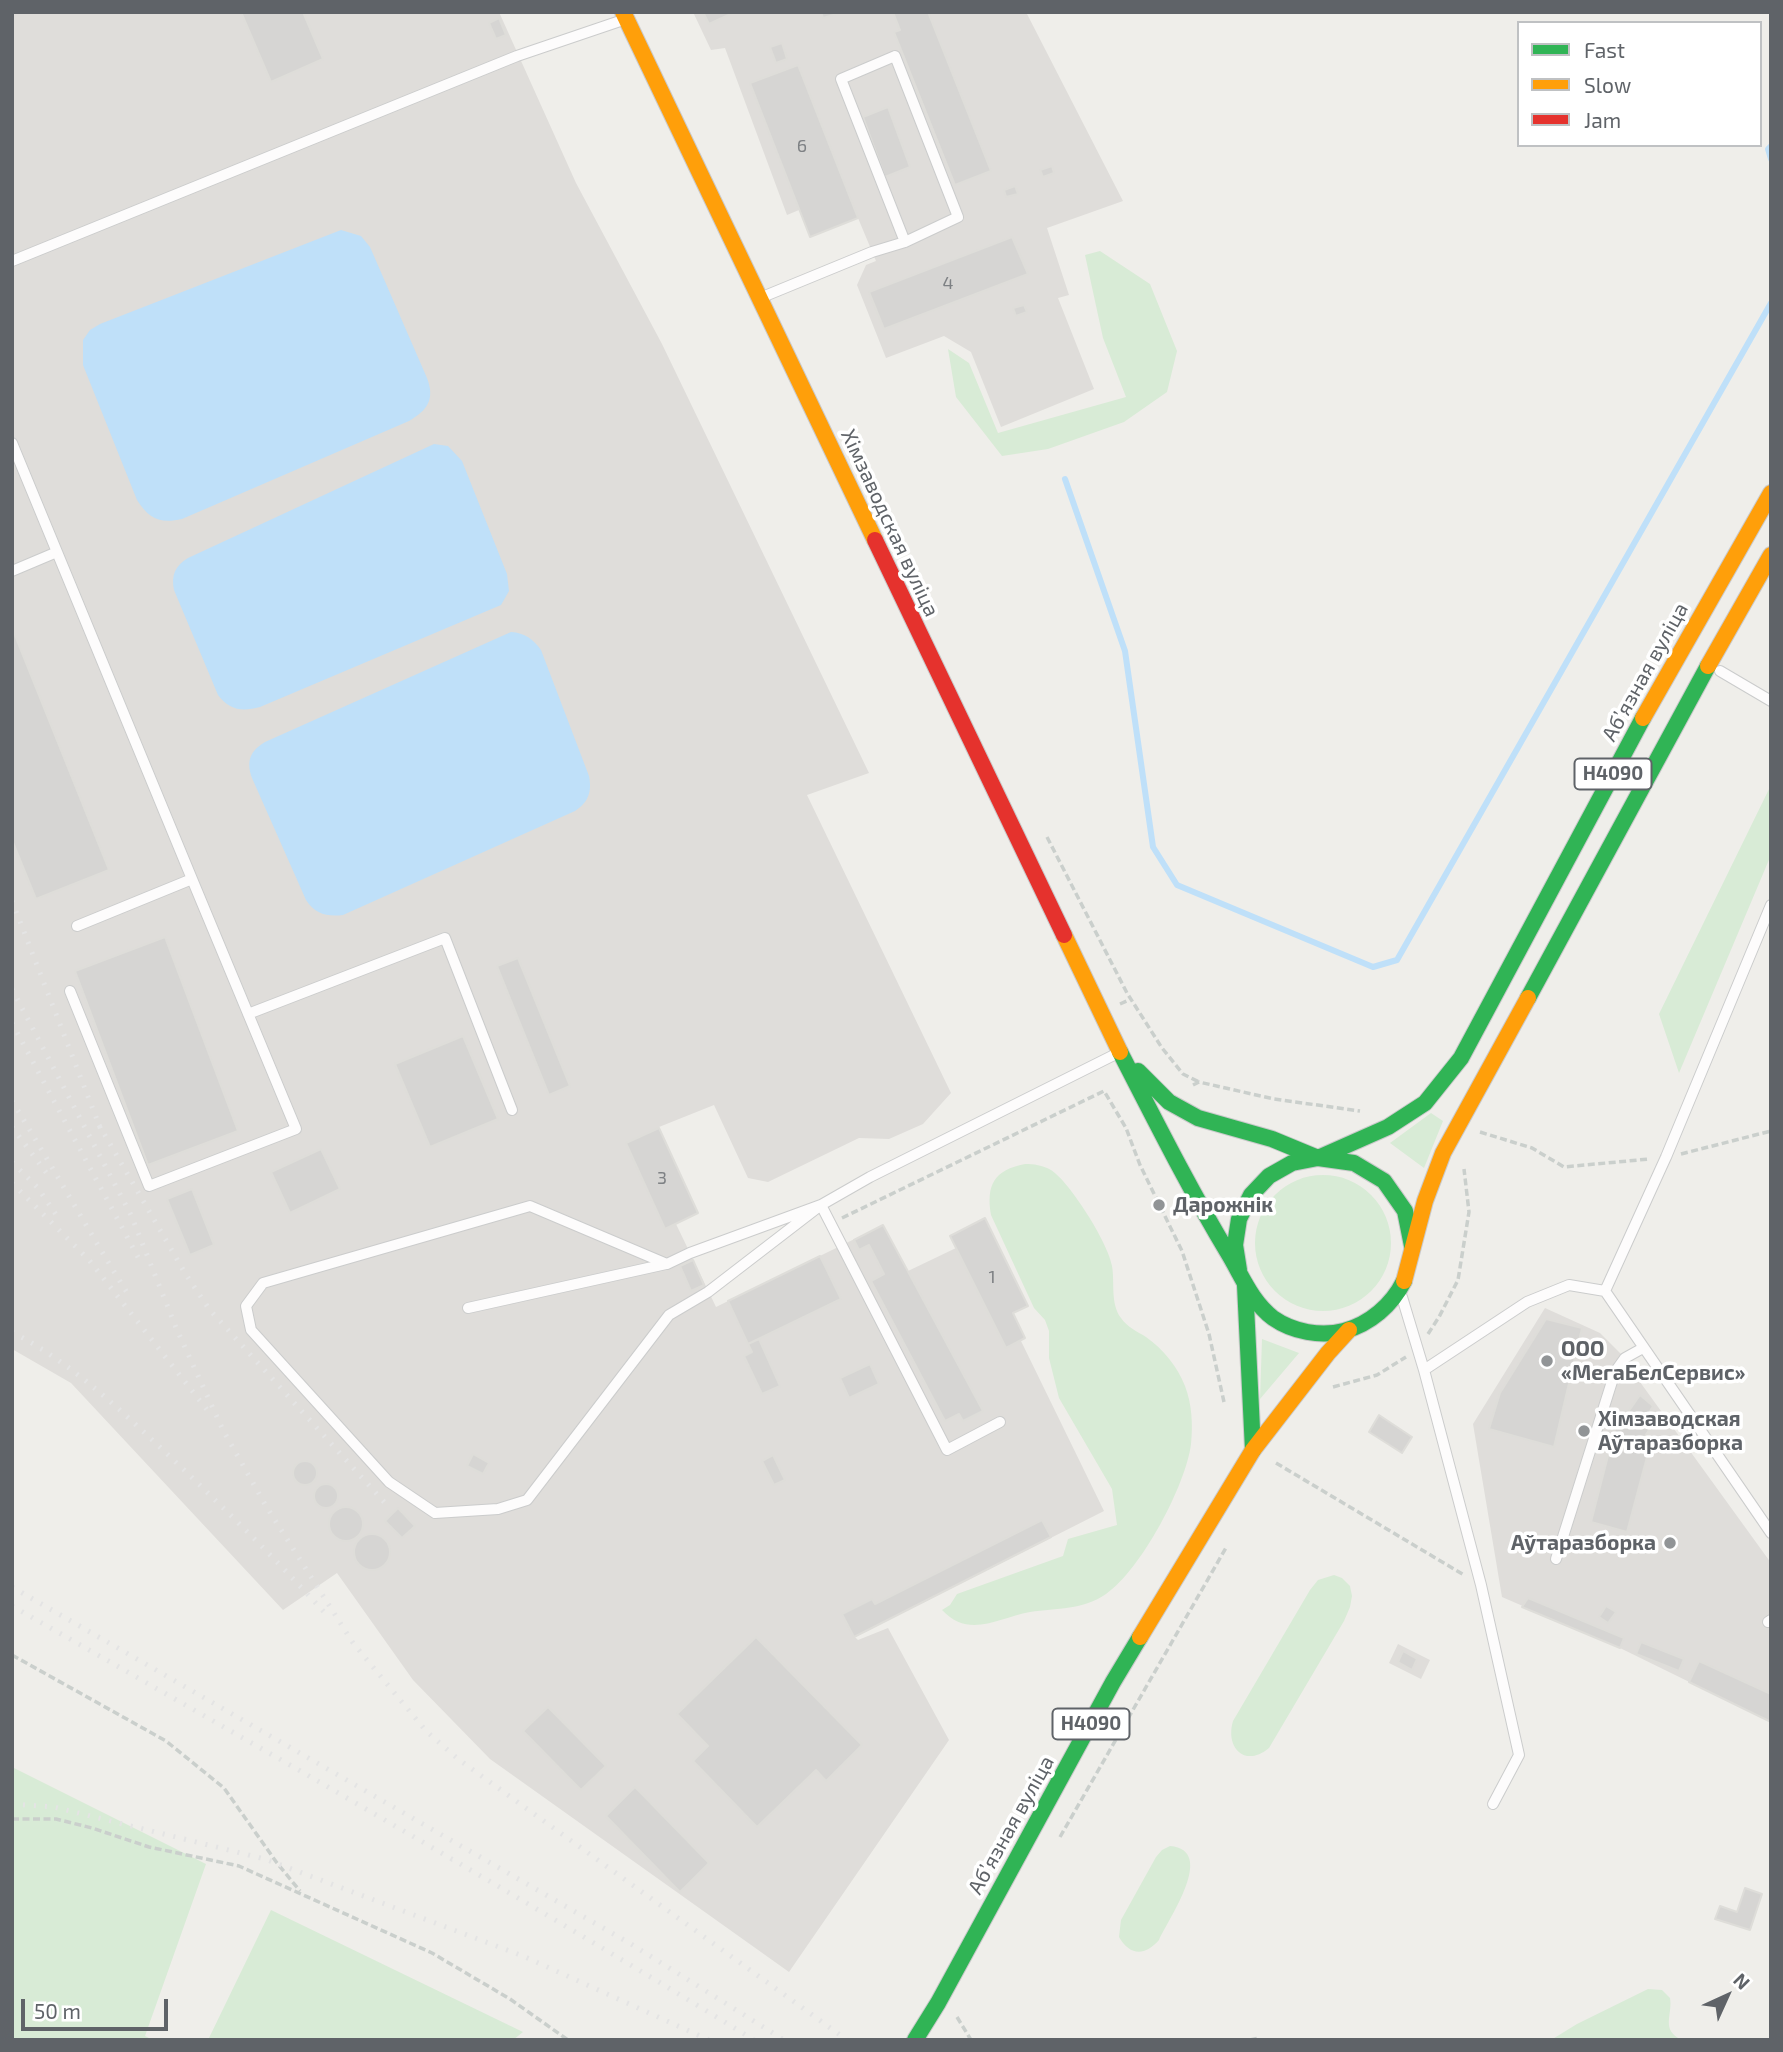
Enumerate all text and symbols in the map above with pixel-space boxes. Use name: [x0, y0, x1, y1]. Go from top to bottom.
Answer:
legend: [1517, 21, 1762, 147]
text: Fast: [1584, 37, 1625, 62]
text: Slow: [1584, 72, 1631, 97]
text: Jam: [1584, 107, 1621, 132]
house number: 6: [797, 135, 807, 157]
house number: 4: [942, 272, 954, 294]
street label: Хімзаводская вуліца: [836, 425, 944, 621]
street label: Абʼязная вуліца: [1597, 598, 1693, 746]
road number: Н4090: [1574, 758, 1652, 790]
house number: 3: [657, 1167, 667, 1189]
place label: Дарожнік: [1173, 1192, 1273, 1218]
marker: Дарожнік: [1151, 1197, 1167, 1213]
house number: 1: [988, 1266, 996, 1288]
place label: ООО «МегаБелСервис»: [1561, 1336, 1745, 1386]
marker: ООО «МегаБелСервис»: [1539, 1353, 1555, 1369]
place label: Хімзаводская Аўтаразборка: [1598, 1406, 1743, 1456]
marker: Хімзаводская Аўтаразборка: [1576, 1423, 1592, 1439]
place label: Аўтаразборка: [1511, 1530, 1656, 1556]
marker: Аўтаразборка: [1662, 1535, 1678, 1551]
road number: Н4090: [1052, 1708, 1130, 1740]
street label: Абʼязная вуліца: [963, 1751, 1059, 1899]
north arrow: [1692, 1961, 1762, 2031]
text: N: [1729, 1968, 1755, 1994]
scale bar: [24, 1986, 172, 2030]
text: 50 m: [34, 1998, 81, 2023]

